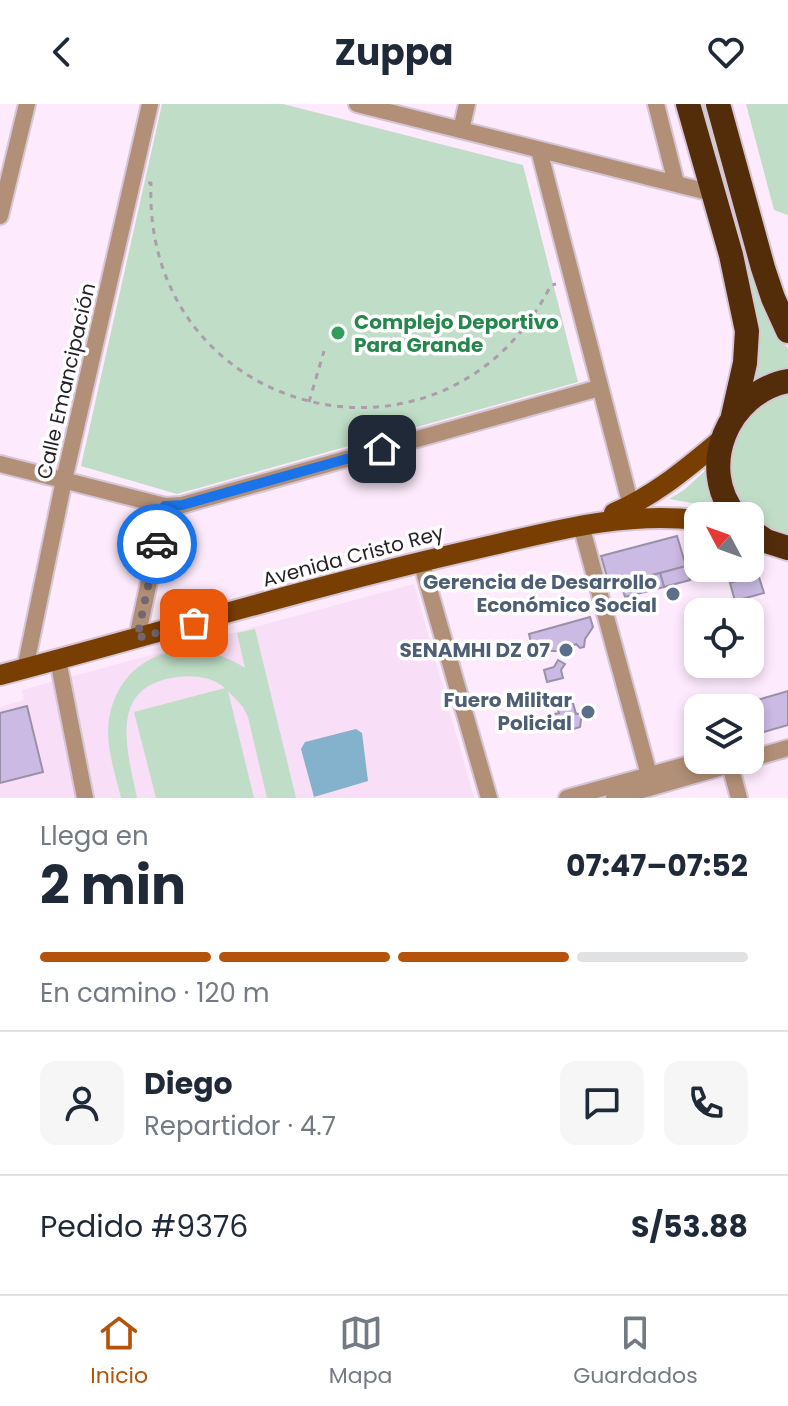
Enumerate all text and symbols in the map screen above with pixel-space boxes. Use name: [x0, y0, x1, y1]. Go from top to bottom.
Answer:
text: Zuppa: [334, 27, 454, 78]
icon: back: [40, 30, 84, 74]
icon: heart: [704, 30, 748, 74]
street label: Calle Emancipación: [30, 280, 102, 482]
place label: Complejo Deportivo Para Grande: [354, 308, 559, 359]
marker: Complejo Deportivo Para Grande: [329, 324, 347, 342]
pin: [348, 415, 416, 483]
icon: home: [360, 427, 404, 471]
north arrow: [684, 502, 764, 582]
map controls: [684, 502, 764, 774]
courier: [117, 504, 197, 584]
street label: Avenida Cristo Rey: [259, 518, 447, 594]
icon: car: [135, 522, 179, 566]
place label: Gerencia de Desarrollo Económico Social: [423, 568, 657, 619]
marker: Gerencia de Desarrollo Económico Social: [664, 585, 682, 603]
pin: [160, 589, 228, 657]
button: locate: [684, 598, 764, 678]
icon: bag: [172, 601, 216, 645]
place label: SENAMHI DZ 07: [400, 636, 550, 664]
marker: SENAMHI DZ 07: [557, 641, 575, 659]
place label: Fuero Militar Policial: [443, 686, 572, 737]
button: layers: [684, 694, 764, 774]
marker: Fuero Militar Policial: [579, 703, 597, 721]
text: Llega en: [40, 818, 149, 854]
text: 07:47–07:52: [566, 844, 748, 887]
text: 2 min: [40, 849, 186, 922]
text: En camino · 120 m: [40, 975, 269, 1011]
button: person: [40, 1061, 124, 1145]
button: chat: [560, 1061, 644, 1145]
button: phone: [664, 1061, 748, 1145]
text: Diego: [144, 1062, 233, 1105]
text: Repartidor · 4.7: [144, 1108, 336, 1144]
text: Pedido #9376: [40, 1205, 248, 1248]
text: S/53.88: [631, 1205, 748, 1248]
tab: Inicio: [90, 1311, 148, 1392]
tab: Mapa: [329, 1311, 392, 1392]
tab: Guardados: [573, 1311, 698, 1392]

